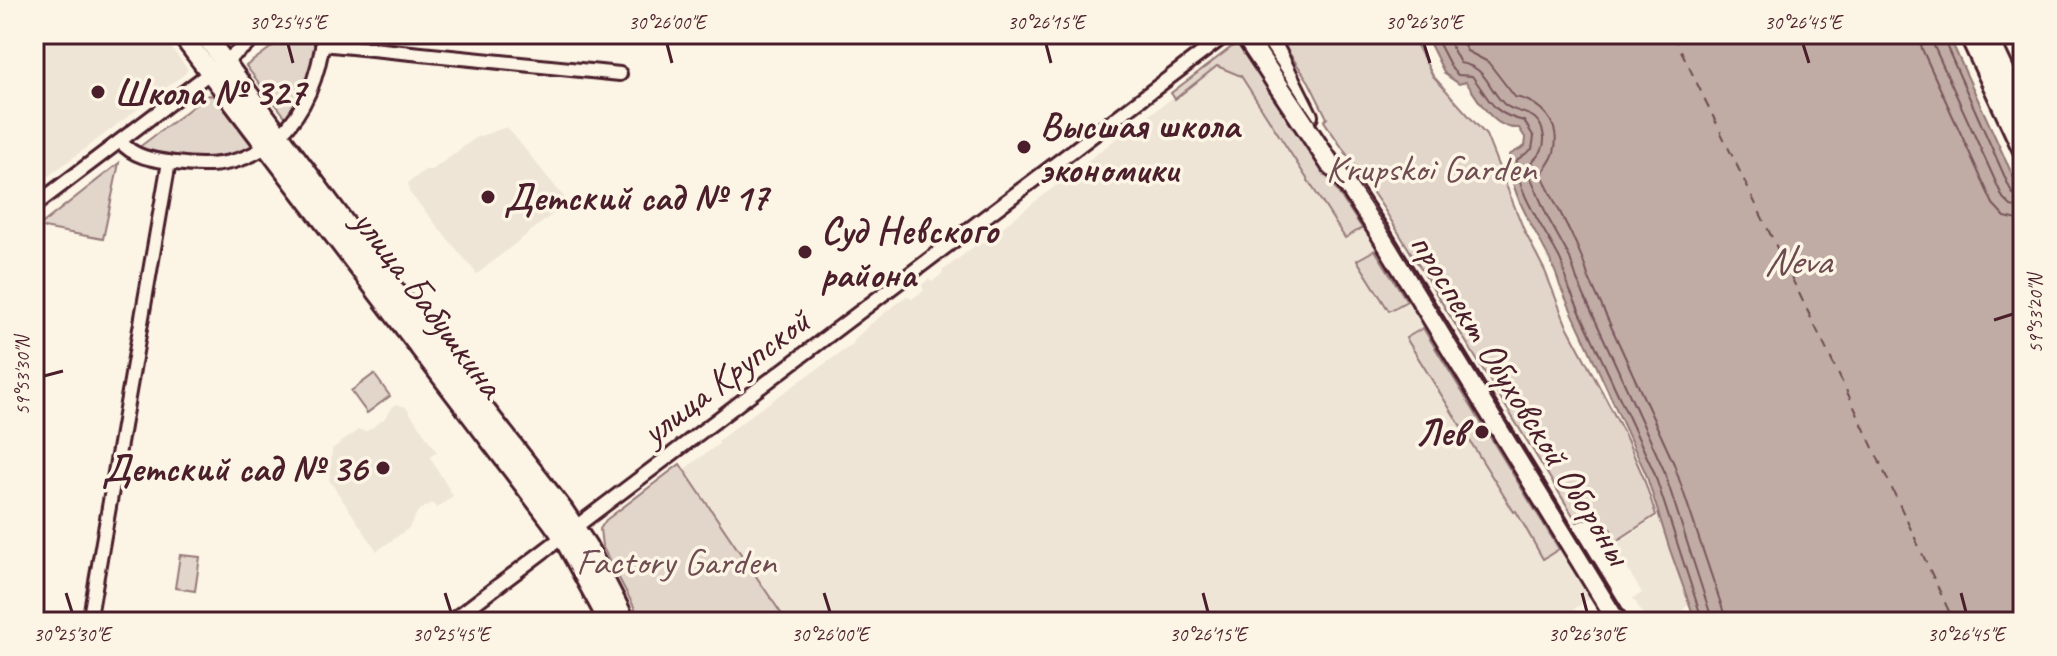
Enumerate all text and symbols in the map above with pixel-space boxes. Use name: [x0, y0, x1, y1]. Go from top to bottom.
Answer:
text: 30°25'45"E: [249, 10, 329, 35]
text: 30°26'00"E: [628, 10, 708, 35]
text: 30°26'15"E: [1007, 10, 1087, 35]
text: 30°26'30"E: [1385, 10, 1465, 35]
text: 30°26'45"E: [1764, 10, 1844, 35]
place label: Школа № 327: [114, 69, 310, 116]
marker: Школа № 327: [89, 83, 107, 101]
place label: Высшая школа экономики: [1040, 102, 1242, 193]
marker: Высшая школа экономики: [1015, 138, 1033, 156]
park label: Krupskoi Garden: [1326, 145, 1538, 192]
place label: Детский сад № 17: [504, 174, 772, 221]
marker: Детский сад № 17: [479, 188, 497, 206]
street label: улица Бабушкина: [341, 198, 516, 409]
place label: Суд Невского района: [821, 207, 1000, 298]
street label: проспект Обуховской Обороны: [1399, 223, 1644, 576]
water label: Neva: [1764, 236, 1834, 286]
marker: Суд Невского района: [796, 243, 814, 261]
text: 59°53'20"N: [2023, 272, 2048, 353]
street label: улица Крупской: [630, 296, 821, 456]
text: 59°53'30"N: [10, 334, 35, 415]
place label: Лев: [1415, 409, 1474, 456]
marker: Лев: [1473, 423, 1491, 441]
place label: Детский сад № 36: [102, 445, 370, 492]
marker: Детский сад № 36: [374, 459, 392, 477]
park label: Factory Garden: [576, 538, 778, 585]
text: 30°25'30"E: [33, 622, 113, 647]
text: 30°25'45"E: [412, 622, 492, 647]
text: 30°26'00"E: [791, 622, 871, 647]
text: 30°26'15"E: [1169, 622, 1249, 647]
text: 30°26'30"E: [1548, 622, 1628, 647]
text: 30°26'45"E: [1927, 622, 2007, 647]

